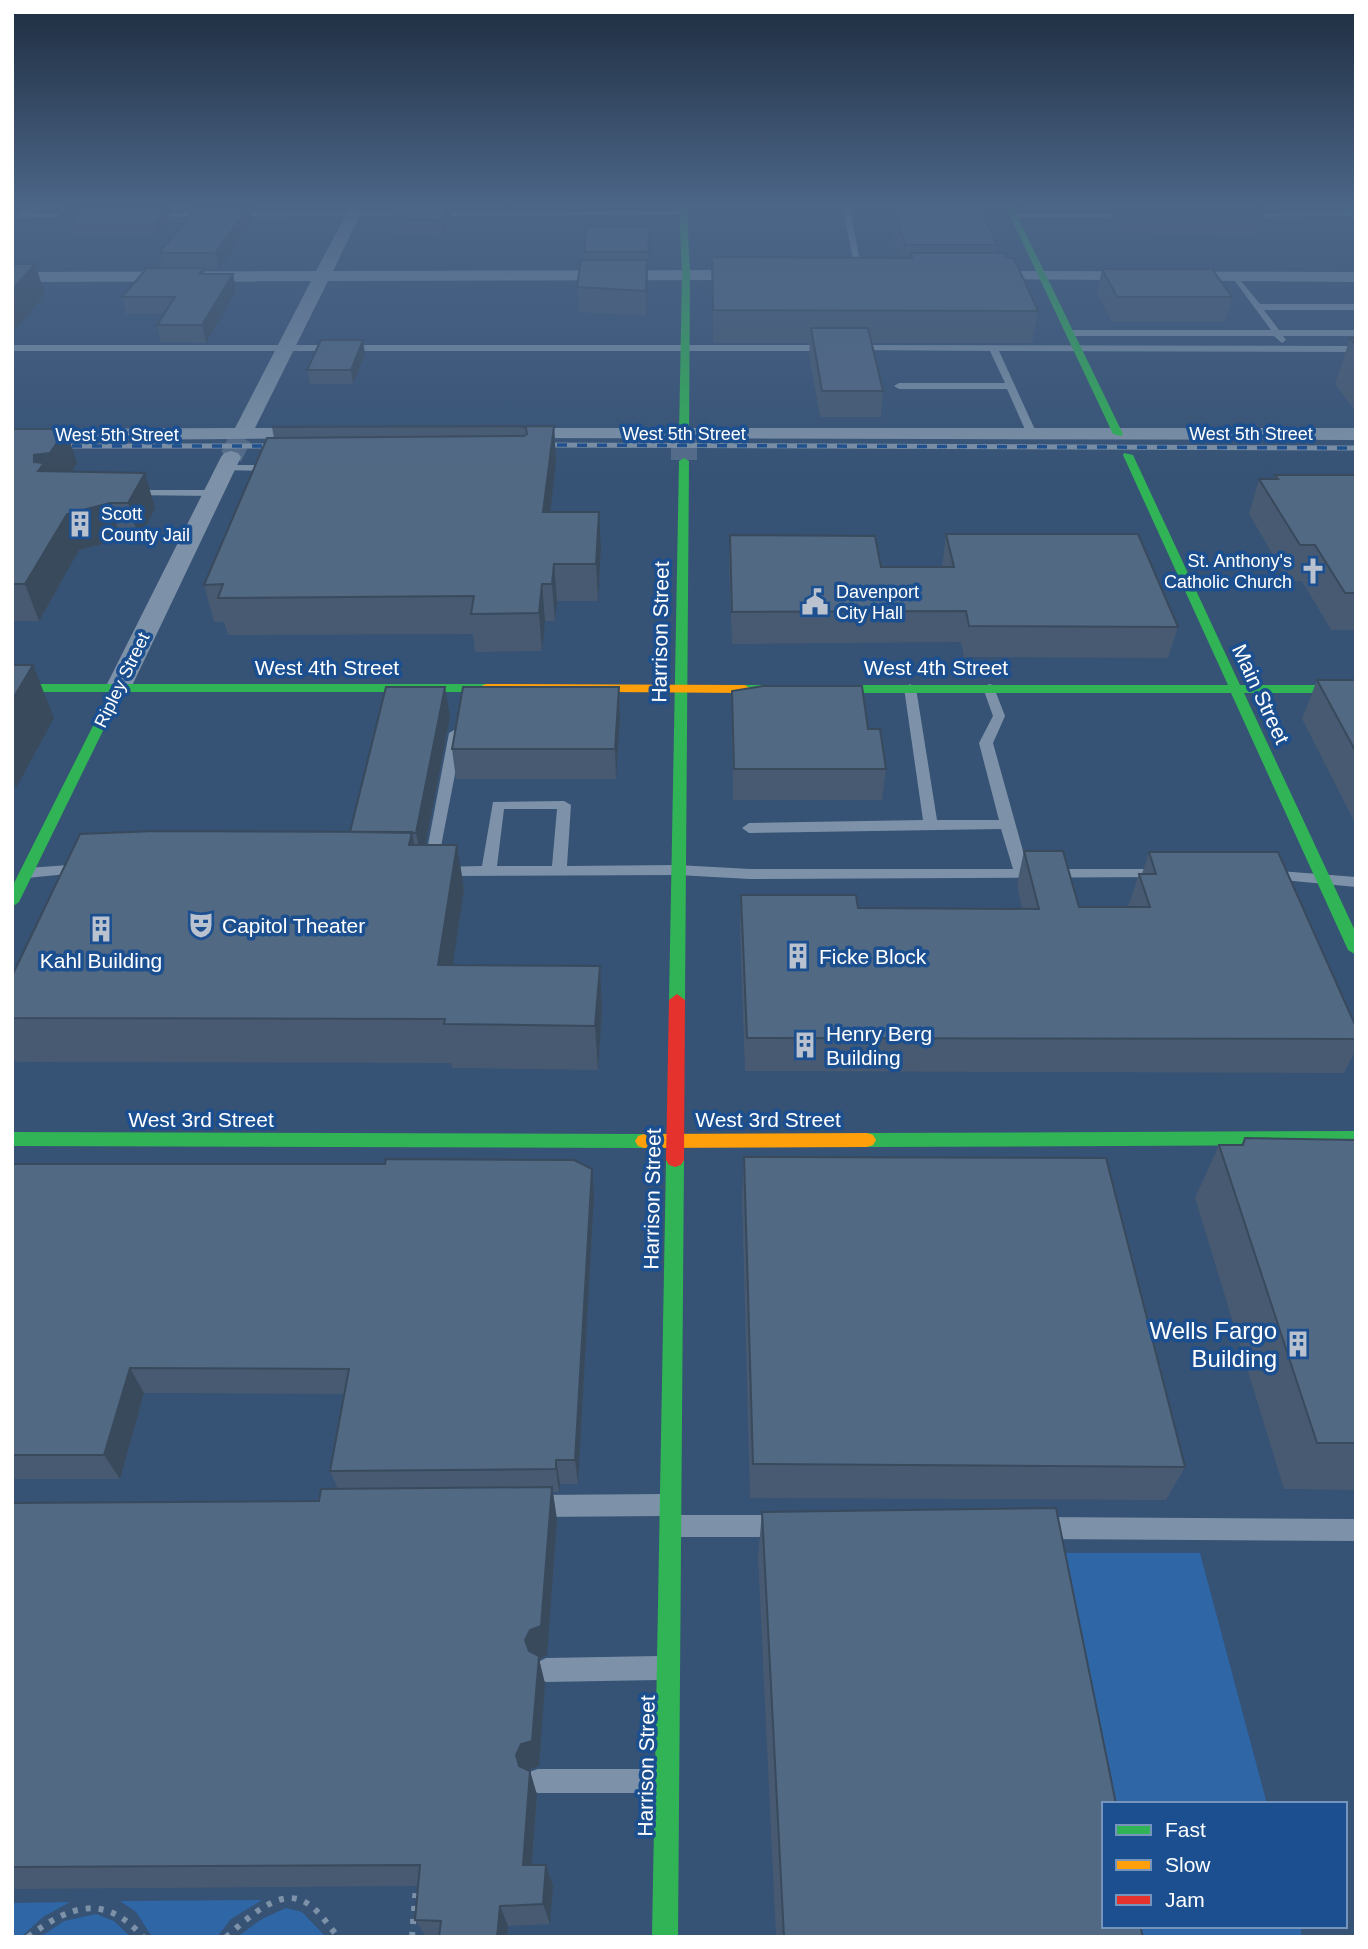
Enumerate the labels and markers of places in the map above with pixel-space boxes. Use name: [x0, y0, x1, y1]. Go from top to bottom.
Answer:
place label: Scott County Jail: [101, 504, 190, 545]
building icon: Scott County Jail: [65, 509, 95, 539]
place label: St. Anthony's Catholic Church: [1164, 551, 1292, 592]
church icon: St. Anthony's Catholic Church: [1298, 556, 1328, 586]
place label: Davenport City Hall: [836, 582, 919, 623]
public building icon: Davenport City Hall: [800, 587, 830, 617]
theatre icon: Capitol Theater: [186, 910, 216, 940]
building icon: Kahl Building: [86, 914, 116, 944]
place label: Capitol Theater: [222, 914, 365, 937]
building icon: Ficke Block: [783, 941, 813, 971]
place label: Ficke Block: [819, 945, 927, 968]
place label: Kahl Building: [40, 949, 162, 972]
place label: Henry Berg Building: [826, 1022, 932, 1069]
building icon: Henry Berg Building: [790, 1030, 820, 1060]
place label: Wells Fargo Building: [1149, 1317, 1277, 1372]
building icon: Wells Fargo Building: [1283, 1329, 1313, 1359]

